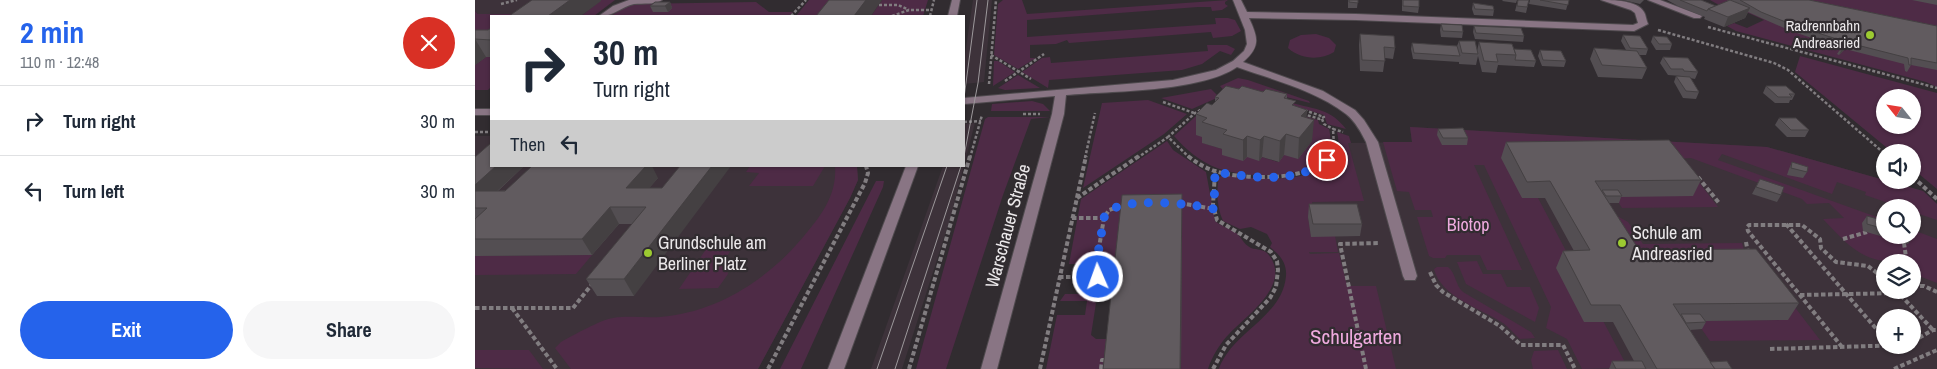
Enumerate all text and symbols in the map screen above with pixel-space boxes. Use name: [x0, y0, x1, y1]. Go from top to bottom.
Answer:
text: 2 min: [20, 12, 84, 52]
place label: Radrennbahn Andreasried: [1785, 15, 1860, 53]
button: close: [403, 17, 455, 69]
text: 30 m: [593, 29, 658, 76]
marker: Radrennbahn Andreasried: [1864, 29, 1876, 41]
icon: right: [510, 35, 575, 100]
text: 110 m · 12:48: [20, 51, 99, 73]
text: Turn right: [593, 74, 670, 104]
north arrow: [1876, 89, 1921, 134]
map controls: [1876, 89, 1921, 354]
icon: right: [20, 107, 48, 135]
text: Turn right: [63, 108, 135, 134]
text: 30 m: [420, 108, 455, 134]
icon: left: [556, 130, 584, 158]
text: Then: [510, 131, 546, 157]
pin: [1306, 139, 1348, 181]
button: sound: [1876, 144, 1921, 189]
icon: arrive: [1313, 146, 1341, 174]
street label: Warschauer Straße: [979, 161, 1036, 291]
icon: left: [20, 177, 48, 205]
text: Turn left: [63, 178, 124, 204]
text: 30 m: [420, 178, 455, 204]
button: search: [1876, 199, 1921, 244]
park label: Biotop: [1447, 212, 1489, 237]
place label: Schule am Andreasried: [1631, 220, 1712, 266]
place label: Grundschule am Berliner Platz: [658, 230, 766, 276]
marker: Schule am Andreasried: [1616, 237, 1628, 249]
marker: Grundschule am Berliner Platz: [642, 247, 654, 259]
position arrow: [1071, 250, 1123, 302]
button: layers: [1876, 254, 1921, 299]
button: Exit: [20, 301, 233, 359]
button: Share: [243, 301, 455, 359]
button: +: [1876, 309, 1921, 354]
park label: Schulgarten: [1310, 322, 1402, 351]

